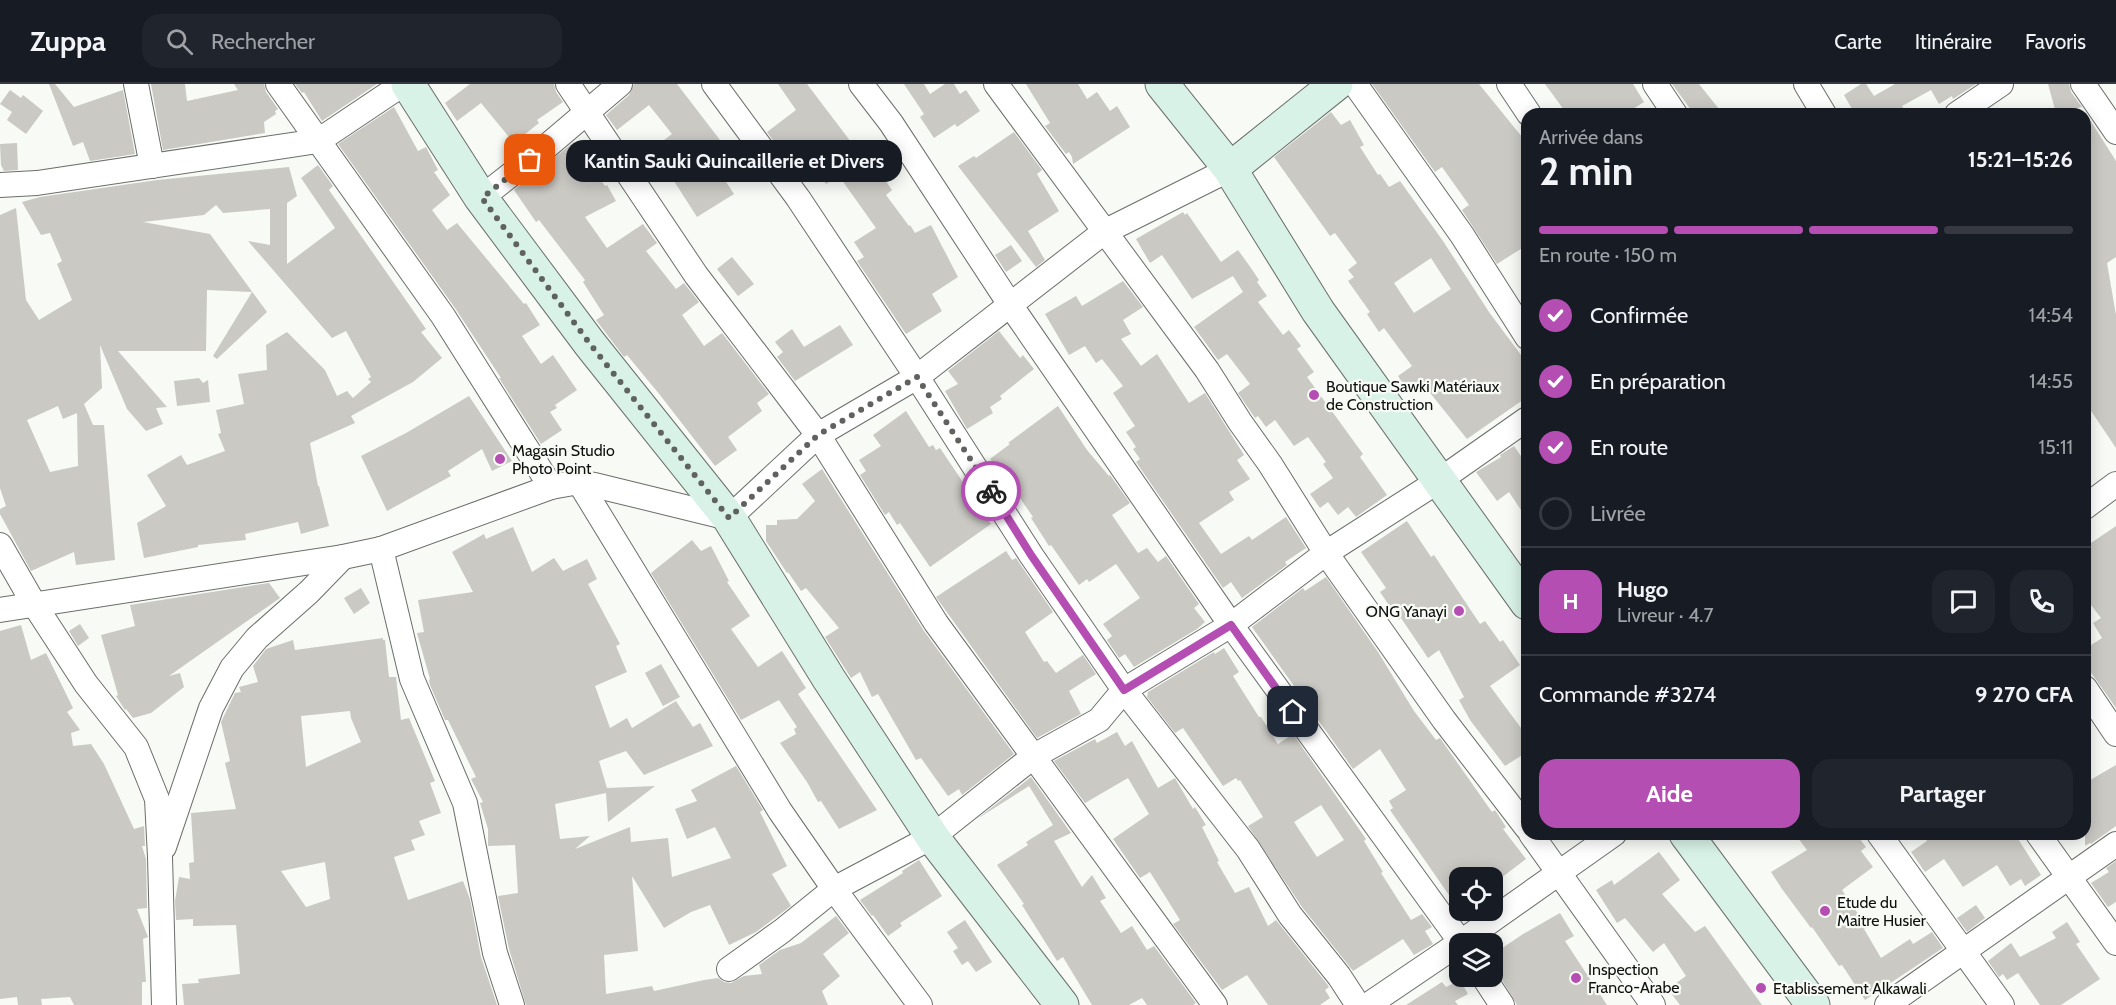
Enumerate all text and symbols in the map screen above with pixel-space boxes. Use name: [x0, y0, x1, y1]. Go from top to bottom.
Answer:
search box: [142, 14, 562, 68]
text: Zuppa: [30, 24, 106, 58]
icon: search: [163, 25, 196, 58]
text: Rechercher: [211, 28, 315, 55]
text: Carte: [1834, 29, 1882, 54]
text: Itinéraire: [1915, 29, 1992, 54]
text: Favoris: [2025, 29, 2086, 54]
text: Arrivée dans: [1539, 125, 1643, 149]
pin: [504, 134, 555, 185]
callout: Kantin Sauki Quincaillerie et Divers: [566, 139, 902, 181]
icon: bag: [513, 143, 546, 176]
text: 15:21–15:26: [1968, 146, 2073, 173]
text: 2 min: [1539, 147, 1633, 195]
text: Kantin Sauki Quincaillerie et Divers: [584, 149, 884, 173]
text: En route · 150 m: [1539, 243, 1677, 267]
icon: check: [1539, 299, 1572, 332]
text: Confirmée: [1590, 302, 1688, 329]
text: 14:54: [2028, 303, 2073, 327]
icon: check: [1539, 365, 1572, 398]
text: En préparation: [1590, 368, 1726, 395]
text: 14:55: [2029, 369, 2073, 393]
place label: Boutique Sawki Matériaux de Construction: [1326, 377, 1500, 414]
marker: Boutique Sawki Matériaux de Construction: [1307, 388, 1321, 402]
icon: check: [1539, 431, 1572, 464]
text: En route: [1590, 434, 1668, 461]
text: 15:11: [2038, 435, 2073, 459]
place label: Magasin Studio Photo Point: [512, 441, 615, 478]
marker: Magasin Studio Photo Point: [493, 452, 507, 466]
courier: [961, 461, 1021, 521]
icon: bike: [975, 475, 1008, 508]
text: Livrée: [1590, 500, 1646, 527]
button: chat: [1932, 570, 1995, 633]
button: phone: [2010, 570, 2073, 633]
text: Hugo: [1617, 576, 1668, 603]
text: H: [1562, 588, 1579, 615]
place label: ONG Yanayi: [1366, 602, 1447, 621]
text: Livreur · 4.7: [1617, 603, 1713, 627]
marker: ONG Yanayi: [1452, 604, 1466, 618]
text: Commande #3274: [1539, 681, 1716, 708]
text: 9 270 CFA: [1975, 681, 2073, 708]
pin: [1267, 686, 1318, 737]
icon: home: [1276, 695, 1309, 728]
button: Aide: [1539, 759, 1800, 828]
button: Partager: [1812, 759, 2073, 828]
map controls: [1449, 867, 1503, 987]
button: locate: [1449, 867, 1503, 921]
place label: Etude du Maitre Husier: [1837, 893, 1927, 930]
marker: Etude du Maitre Husier: [1818, 904, 1832, 918]
button: layers: [1449, 933, 1503, 987]
place label: Inspection Franco-Arabe: [1588, 960, 1680, 997]
marker: Inspection Franco-Arabe: [1569, 971, 1583, 985]
place label: Etablissement Alkawali: [1773, 979, 1927, 998]
marker: Etablissement Alkawali: [1754, 981, 1768, 995]

